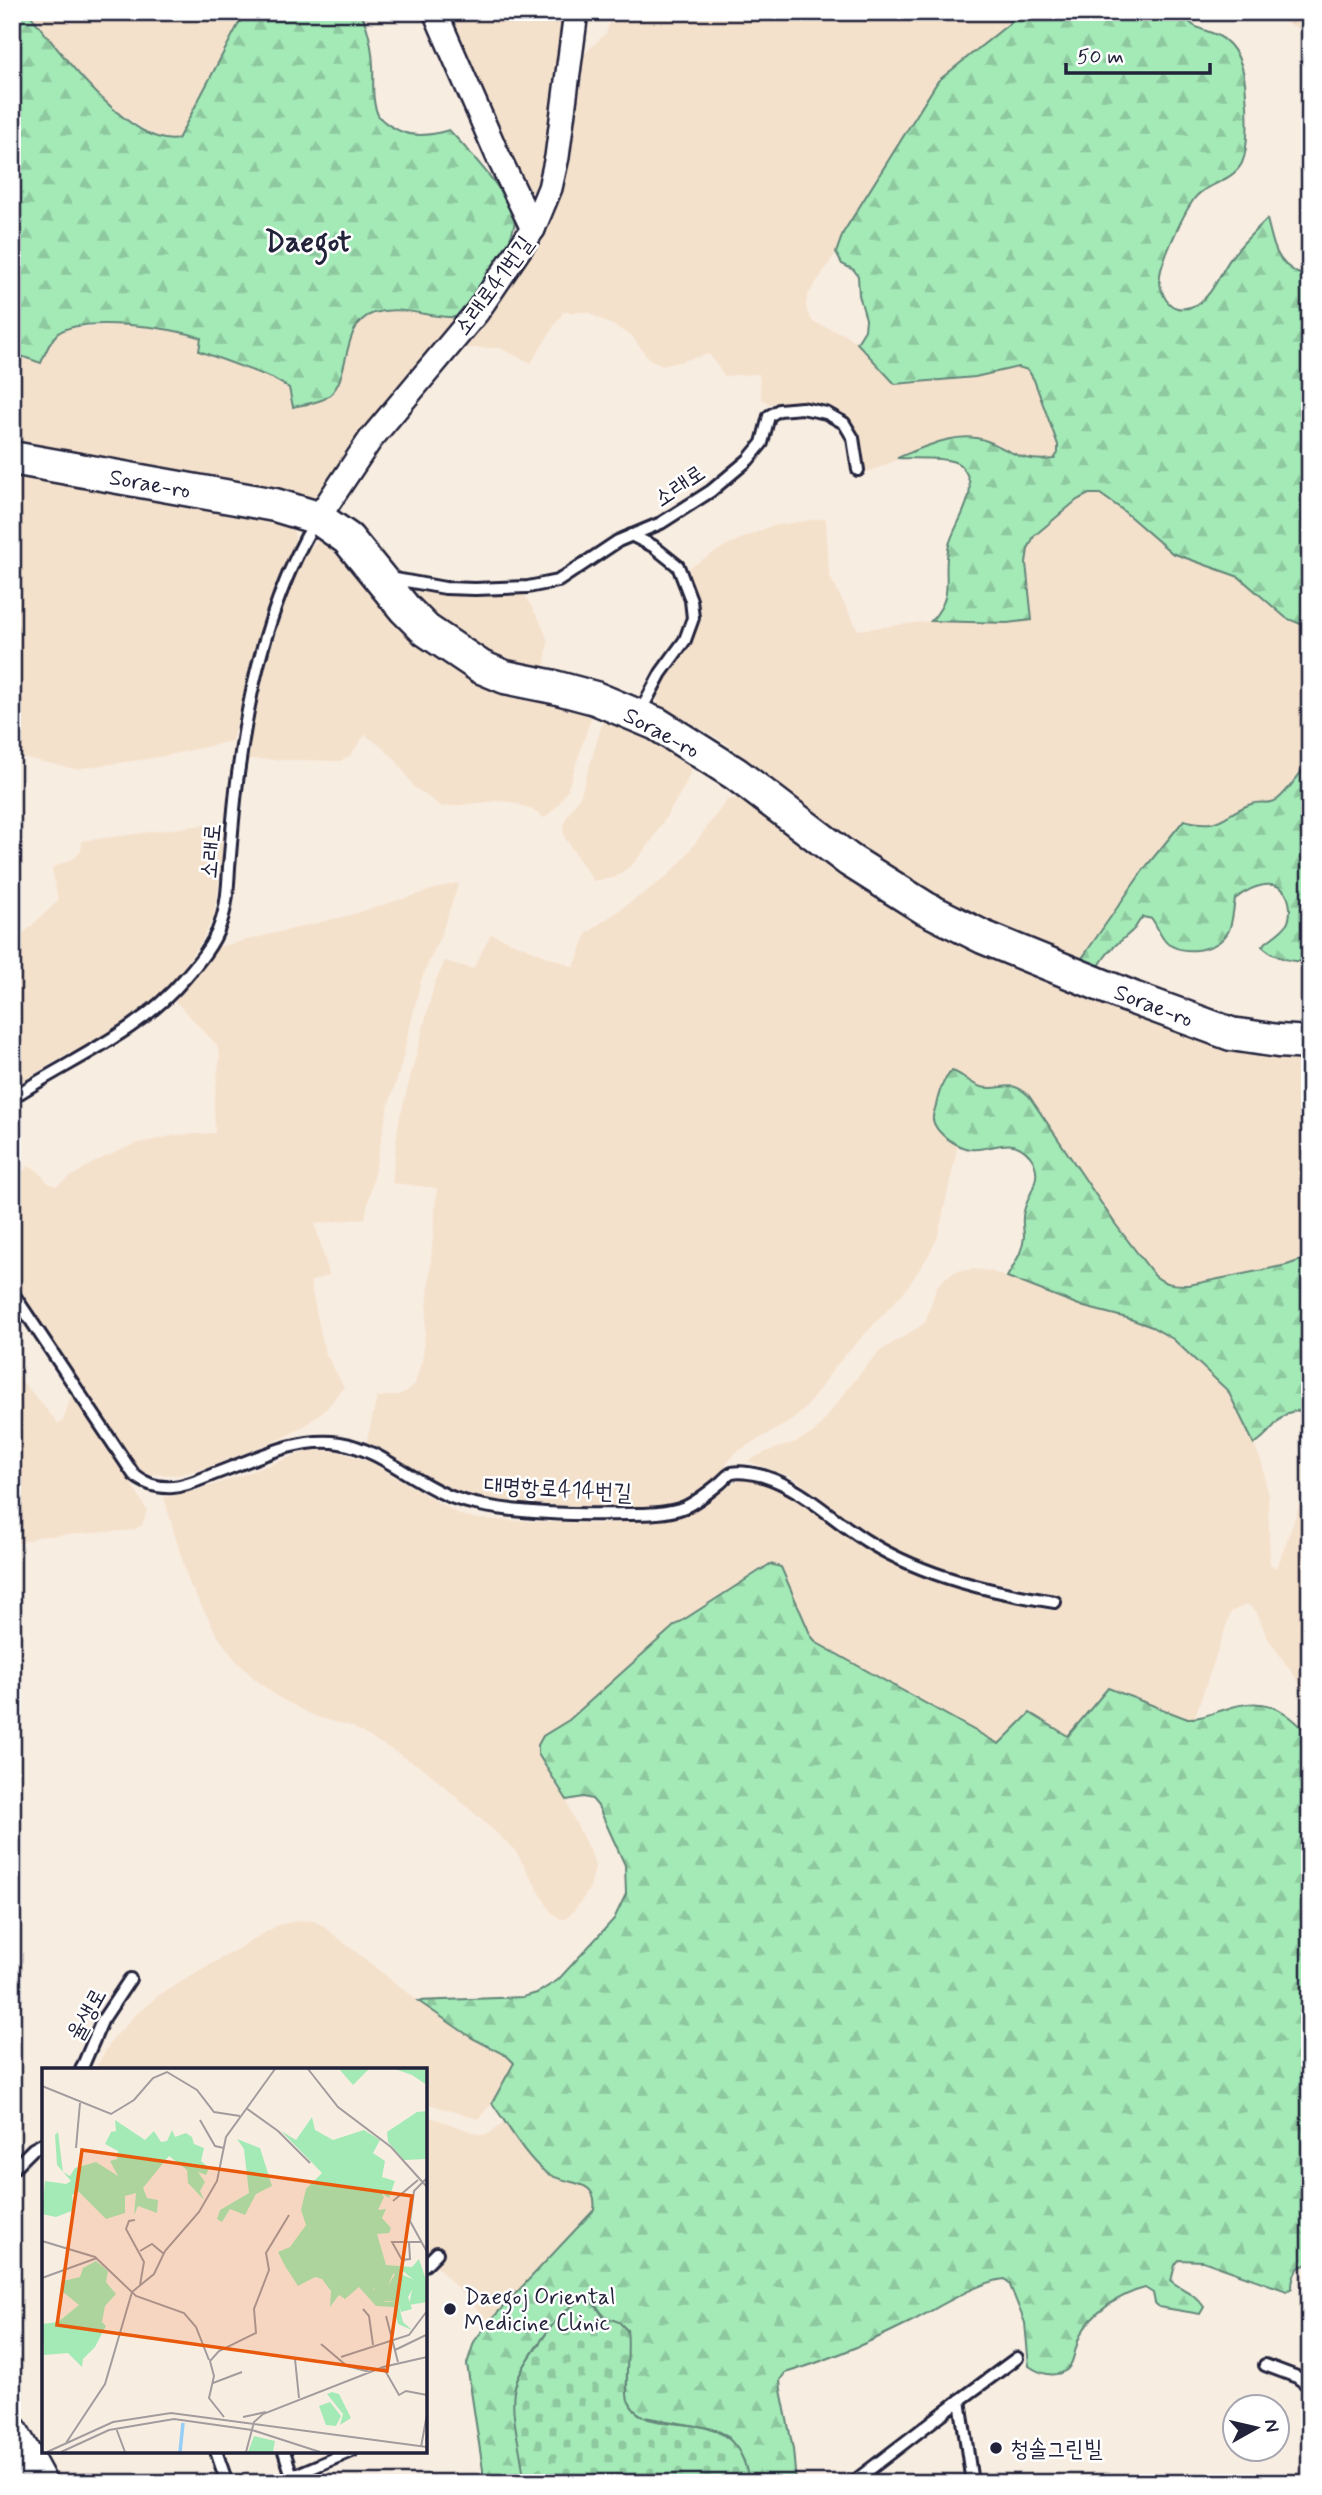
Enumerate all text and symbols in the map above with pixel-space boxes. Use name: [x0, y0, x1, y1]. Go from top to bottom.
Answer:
scale bar: [1066, 32, 1210, 76]
text: 50 m: [1077, 43, 1124, 71]
district label: Daegot: [265, 223, 351, 266]
street label: 소래로41번길: [448, 230, 541, 342]
street label: 소래로: [649, 459, 712, 515]
street label: Sorae-ro: [107, 463, 193, 507]
street label: Sorae-ro: [618, 701, 704, 766]
street label: 소래로: [195, 822, 229, 880]
street label: Sorae-ro: [1110, 978, 1197, 1036]
street label: 대명항로414번길: [483, 1471, 633, 1509]
street label: 율생로: [61, 1983, 114, 2047]
inset map: [42, 2068, 427, 2453]
place label: Daegoj Oriental Medicine Clinic: [464, 2283, 615, 2339]
marker: Daegoj Oriental Medicine Clinic: [442, 2301, 458, 2317]
north arrow: [1220, 2394, 1290, 2464]
text: N: [1258, 2418, 1285, 2434]
place label: 청솔그린빌: [1010, 2435, 1103, 2465]
marker: 청솔그린빌: [988, 2440, 1004, 2456]

